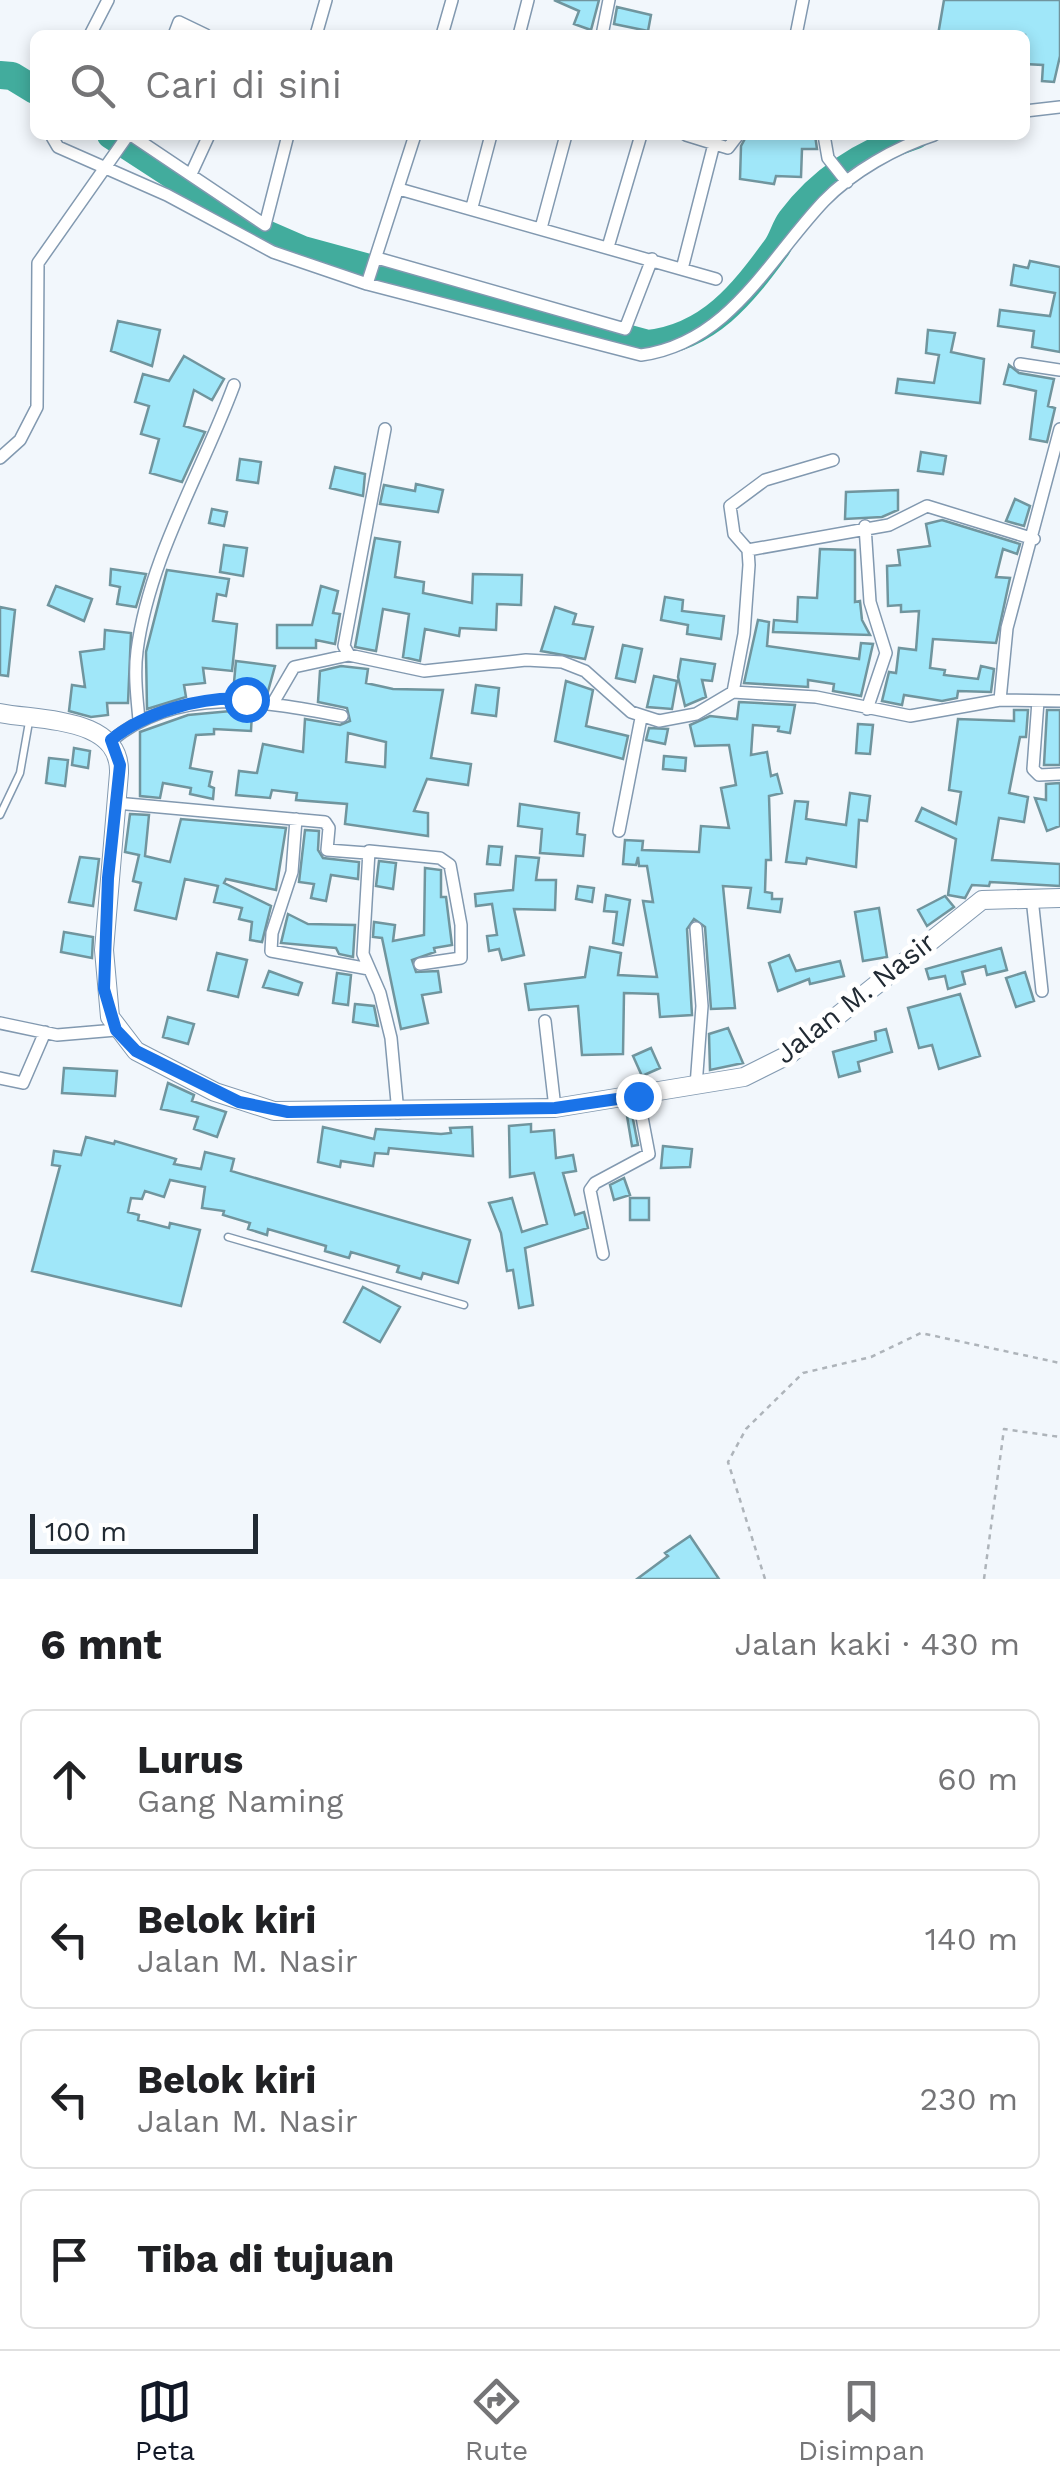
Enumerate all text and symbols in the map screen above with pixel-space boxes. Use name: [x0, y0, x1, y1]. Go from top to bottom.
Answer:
search box: [30, 30, 1030, 140]
icon: search: [65, 58, 120, 113]
text: Cari di sini: [145, 63, 342, 107]
route start: [224, 677, 270, 723]
street label: Jalan M. Nasir: [769, 926, 941, 1070]
route end: [616, 1074, 662, 1120]
scale bar: [30, 1509, 258, 1554]
text: 100 m: [45, 1515, 127, 1548]
text: 6 mnt: [40, 1620, 162, 1669]
text: Jalan kaki · 430 m: [735, 1625, 1020, 1663]
text: Lurus: [137, 1738, 243, 1782]
icon: ahead: [42, 1752, 97, 1807]
text: 60 m: [937, 1760, 1018, 1798]
text: Gang Naming: [137, 1782, 343, 1820]
text: Belok kiri: [137, 1898, 316, 1942]
icon: left: [42, 1912, 97, 1967]
text: 140 m: [925, 1920, 1018, 1958]
text: Jalan M. Nasir: [137, 1942, 358, 1980]
text: Belok kiri: [137, 2058, 316, 2102]
icon: left: [42, 2072, 97, 2127]
text: 230 m: [919, 2080, 1018, 2118]
text: Jalan M. Nasir: [137, 2102, 358, 2140]
icon: arrive: [42, 2232, 97, 2287]
text: Tiba di tujuan: [137, 2237, 394, 2281]
tab: Peta: [135, 2374, 195, 2467]
tab: Rute: [465, 2374, 528, 2467]
tab: Disimpan: [798, 2374, 925, 2467]

